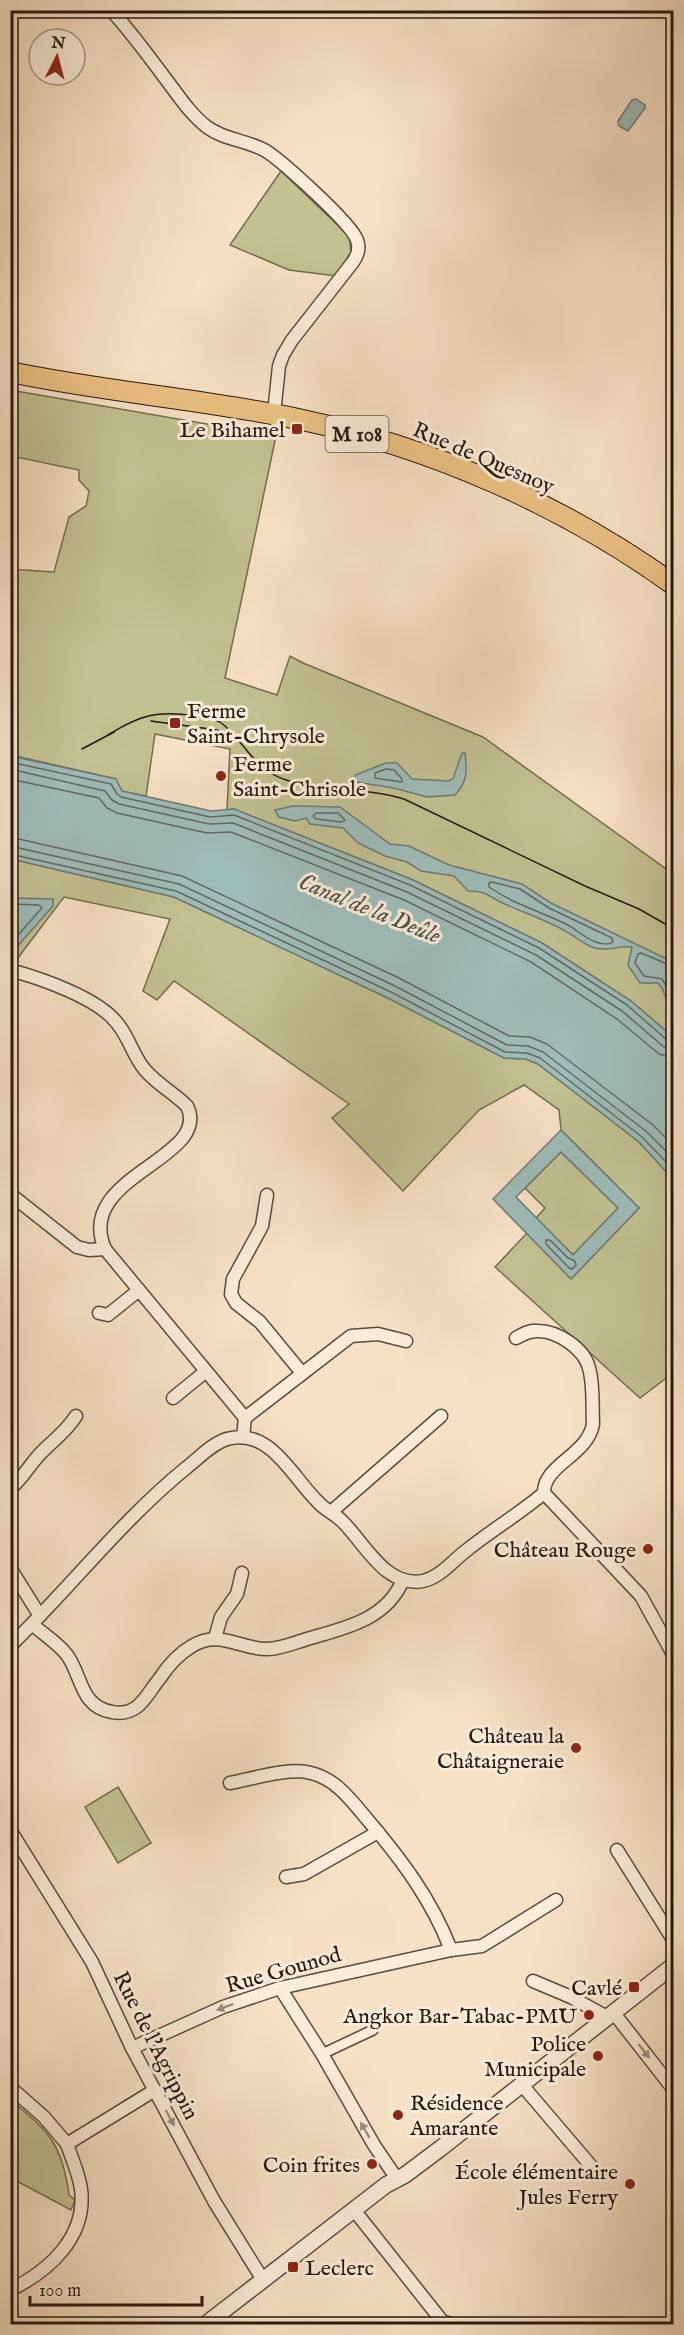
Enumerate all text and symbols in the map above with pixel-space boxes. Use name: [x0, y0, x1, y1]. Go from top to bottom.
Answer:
north arrow: [27, 27, 87, 87]
text: N: [49, 33, 66, 55]
road number: M 108: [326, 416, 388, 452]
street label: Rue de Quesnoy: [408, 416, 558, 501]
place label: Le Bihamel: [180, 417, 285, 445]
marker: Le Bihamel: [290, 422, 304, 436]
place label: Ferme Saint-Chrysole: [187, 698, 325, 751]
marker: Ferme Saint-Chrysole: [168, 716, 182, 730]
place label: Ferme Saint-Chrisole: [233, 751, 366, 804]
marker: Ferme Saint-Chrisole: [214, 769, 228, 783]
water label: Canal de la Deûle: [294, 867, 445, 952]
place label: Château Rouge: [494, 1537, 636, 1565]
marker: Château Rouge: [641, 1542, 655, 1556]
place label: Château la Châtaigneraie: [437, 1723, 564, 1776]
marker: Château la Châtaigneraie: [569, 1741, 583, 1755]
street label: Rue Gounod: [223, 1941, 345, 2001]
street label: Rue de l'Agrippin: [106, 1967, 205, 2125]
place label: Cavlé: [571, 1975, 622, 2003]
marker: Cavlé: [627, 1980, 641, 1994]
one-way arrow: [216, 2002, 234, 2012]
place label: Angkor Bar-Tabac-PMU: [342, 2003, 577, 2031]
marker: Angkor Bar-Tabac-PMU: [582, 2008, 596, 2022]
place label: Police Municipale: [484, 2031, 586, 2084]
one-way arrow: [637, 2043, 649, 2058]
marker: Police Municipale: [591, 2049, 605, 2063]
place label: Résidence Amarante: [409, 2090, 503, 2143]
marker: Résidence Amarante: [391, 2108, 405, 2122]
one-way arrow: [165, 2110, 175, 2127]
one-way arrow: [360, 2121, 370, 2138]
place label: Coin frites: [263, 2152, 360, 2180]
marker: Coin frites: [365, 2157, 379, 2171]
place label: École élémentaire Jules Ferry: [455, 2159, 618, 2212]
marker: École élémentaire Jules Ferry: [623, 2177, 637, 2191]
place label: Leclerc: [305, 2255, 374, 2283]
marker: Leclerc: [286, 2260, 300, 2274]
scale bar: [30, 2269, 202, 2307]
text: 100 m: [39, 2280, 81, 2303]

